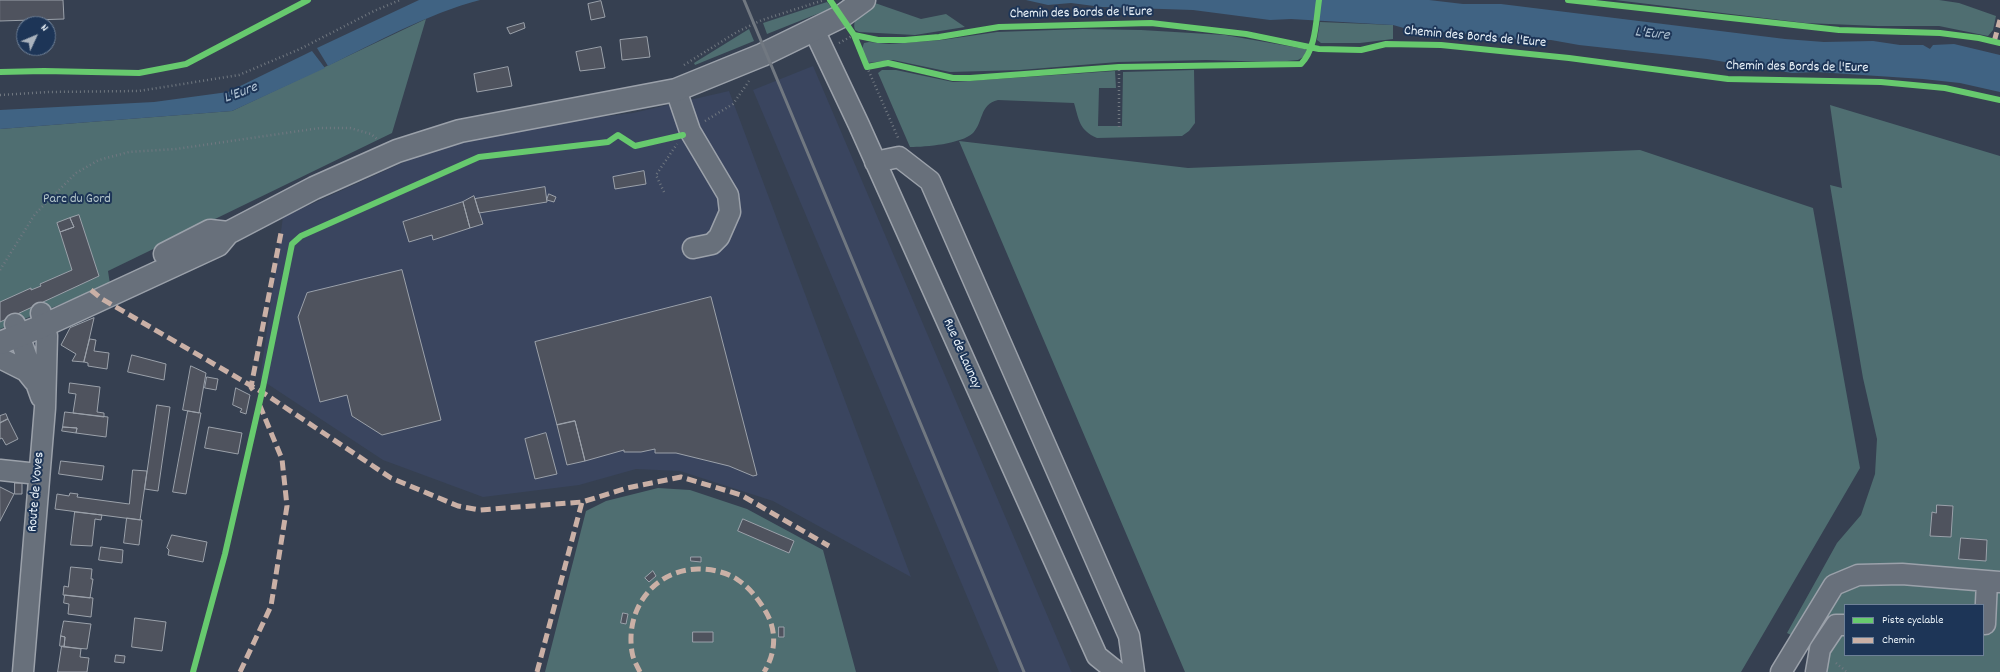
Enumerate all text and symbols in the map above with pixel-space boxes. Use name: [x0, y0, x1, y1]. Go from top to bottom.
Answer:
street label: Chemin des Bords de l'Eure: [1010, 4, 1152, 24]
north arrow: [16, 16, 56, 56]
text: N: [36, 21, 52, 36]
street label: Chemin des Bords de l'Eure: [1403, 23, 1547, 53]
water label: L'Eure: [1634, 24, 1670, 46]
street label: Chemin des Bords de l'Eure: [1726, 58, 1868, 78]
water label: L'Eure: [222, 79, 260, 109]
park label: Parc du Gord: [43, 192, 111, 208]
street label: Rue de Launay: [938, 316, 984, 392]
street label: Route de Voves: [25, 451, 49, 533]
legend: [1844, 604, 1984, 656]
text: Piste cyclable: [1882, 612, 1943, 629]
text: Chemin: [1882, 632, 1915, 649]

